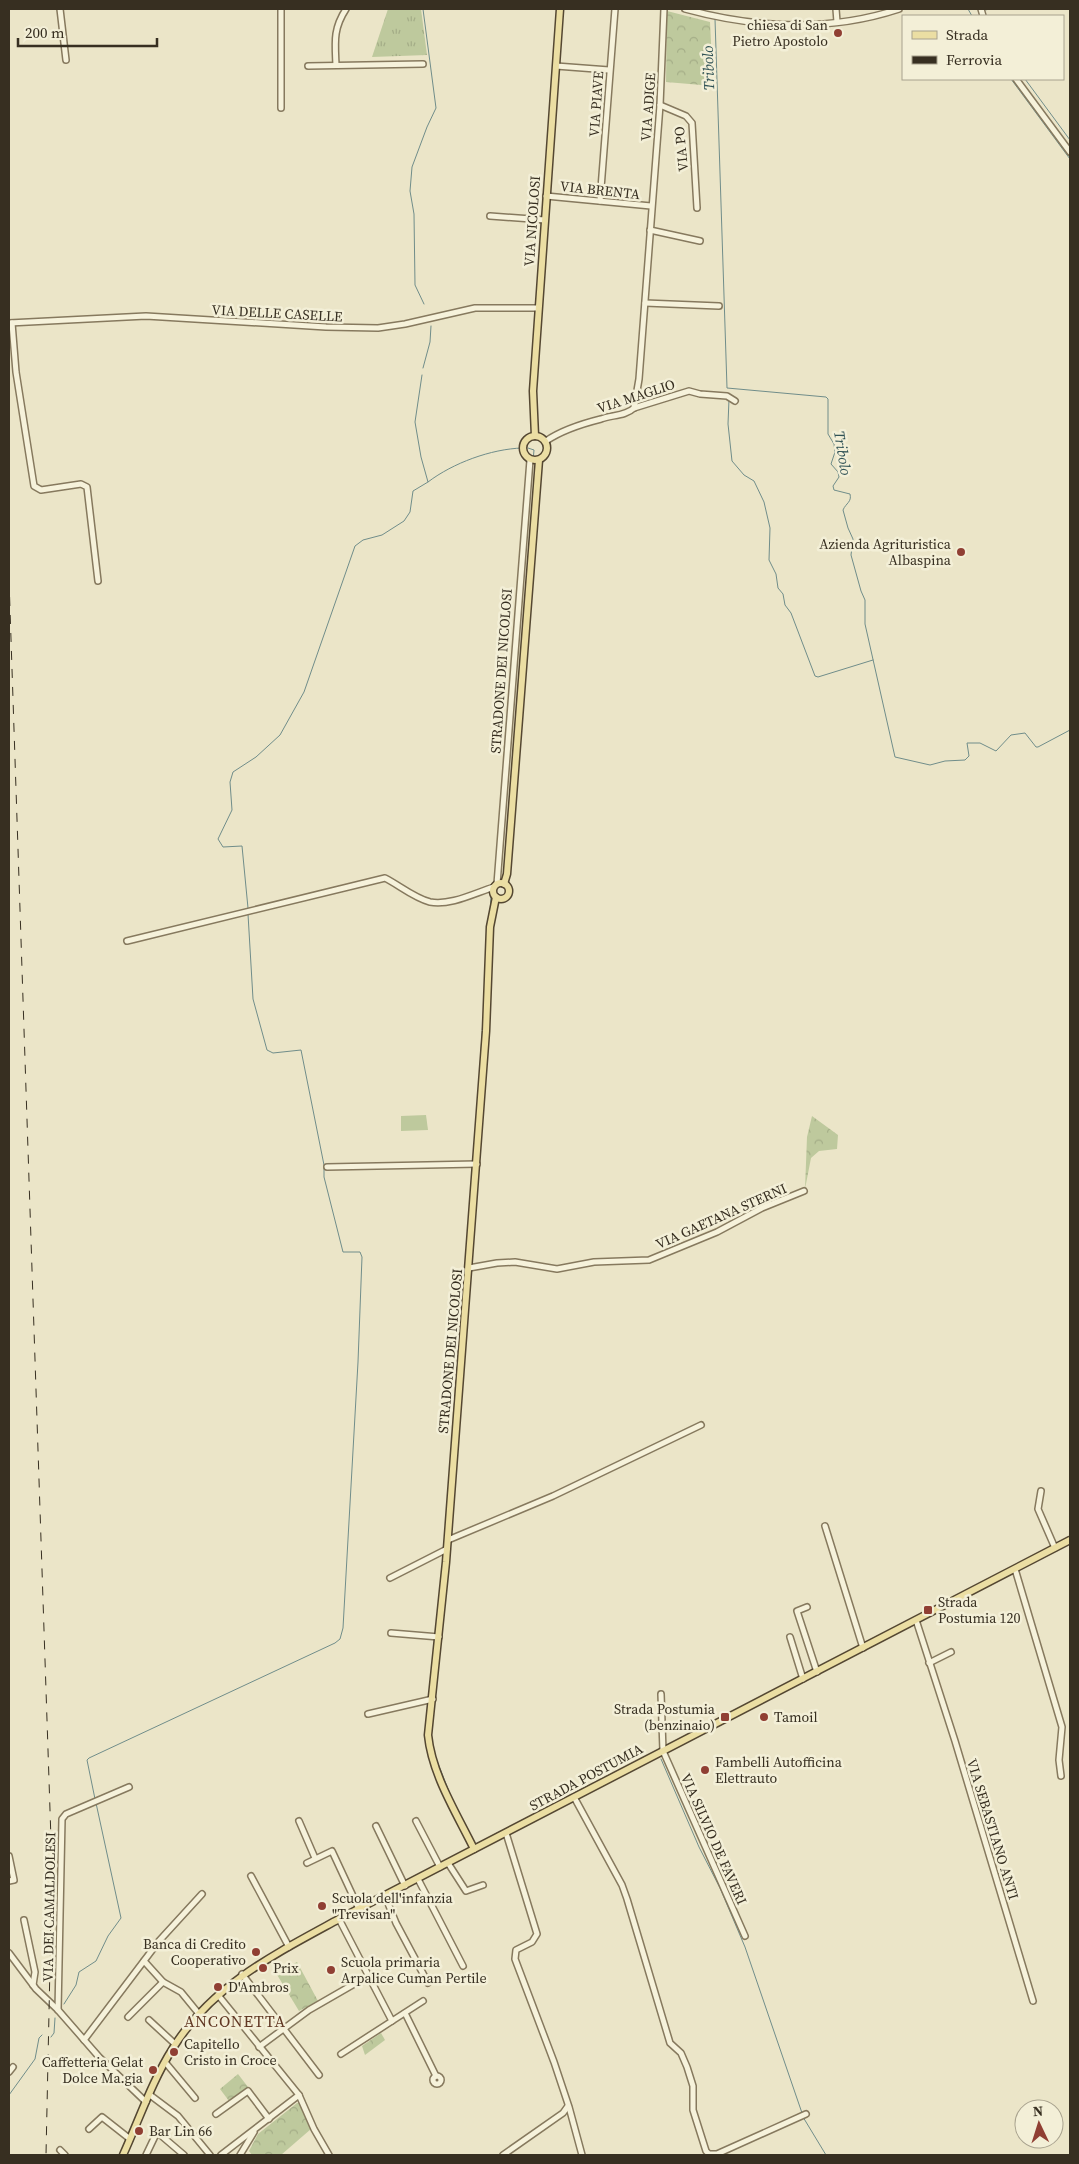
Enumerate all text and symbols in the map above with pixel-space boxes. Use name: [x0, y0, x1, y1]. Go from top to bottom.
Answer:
scale bar: [18, 15, 156, 47]
place label: chiesa di San Pietro Apostolo: [732, 15, 829, 51]
legend: [902, 15, 1064, 80]
text: 200 m: [25, 22, 65, 43]
text: Strada: [946, 24, 989, 45]
marker: chiesa di San Pietro Apostolo: [832, 27, 844, 39]
water label: Tribolo: [697, 45, 719, 91]
text: Ferrovia: [946, 49, 1003, 70]
street label: VIA PIAVE: [584, 70, 608, 138]
street label: VIA ADIGE: [636, 72, 660, 142]
street label: VIA PO: [669, 125, 693, 173]
street label: VIA NICOLOSI: [519, 175, 545, 267]
street label: VIA BRENTA: [559, 176, 642, 204]
street label: VIA DELLE CASELLE: [211, 300, 343, 326]
street label: VIA MAGLIO: [594, 374, 678, 418]
water label: Tribolo: [829, 429, 857, 477]
place label: Azienda Agrituristica Albaspina: [819, 534, 952, 570]
marker: Azienda Agrituristica Albaspina: [955, 546, 967, 558]
street label: STRADONE DEI NICOLOSI: [485, 588, 517, 754]
street label: VIA GAETANA STERNI: [652, 1178, 790, 1254]
street label: STRADONE DEI NICOLOSI: [433, 1268, 467, 1434]
place label: Strada Postumia 120: [938, 1592, 1021, 1628]
marker: Strada Postumia 120: [922, 1604, 934, 1616]
place label: Strada Postumia (benzinaio): [614, 1699, 716, 1735]
place label: Tamoil: [774, 1707, 818, 1727]
marker: Strada Postumia (benzinaio): [719, 1711, 731, 1723]
marker: Tamoil: [758, 1711, 770, 1723]
street label: STRADA POSTUMIA: [526, 1738, 647, 1815]
place label: Fambelli Autofficina Elettrauto: [715, 1752, 843, 1788]
street label: VIA SEBASTIANO ANTI: [962, 1756, 1024, 1902]
marker: Fambelli Autofficina Elettrauto: [699, 1764, 711, 1776]
street label: VIA SILVIO DE FAVERI: [676, 1770, 752, 1908]
street label: VIA DEI CAMALDOLESI: [38, 1832, 60, 1982]
place label: Scuola dell'infanzia "Trevisan": [332, 1888, 453, 1924]
marker: Scuola dell'infanzia "Trevisan": [316, 1900, 328, 1912]
place label: Banca di Credito Cooperativo: [143, 1934, 246, 1970]
marker: Banca di Credito Cooperativo: [250, 1946, 262, 1958]
place label: Scuola primaria Arpalice Cuman Pertile: [341, 1952, 487, 1988]
place label: Prix: [273, 1958, 299, 1978]
marker: Prix: [257, 1962, 269, 1974]
marker: Scuola primaria Arpalice Cuman Pertile: [325, 1964, 337, 1976]
place label: D'Ambros: [228, 1977, 289, 1997]
marker: D'Ambros: [212, 1981, 224, 1993]
district label: ANCONETTA: [184, 2010, 286, 2032]
place label: Capitello Cristo in Croce: [184, 2034, 277, 2070]
marker: Capitello Cristo in Croce: [168, 2046, 180, 2058]
place label: Caffetteria Gelat Dolce Ma.gia: [42, 2052, 144, 2088]
marker: Caffetteria Gelat Dolce Ma.gia: [147, 2064, 159, 2076]
north arrow: [1014, 2099, 1064, 2149]
text: N: [1032, 2101, 1044, 2121]
place label: Bar Lin 66: [149, 2121, 212, 2141]
marker: Bar Lin 66: [133, 2125, 145, 2137]

